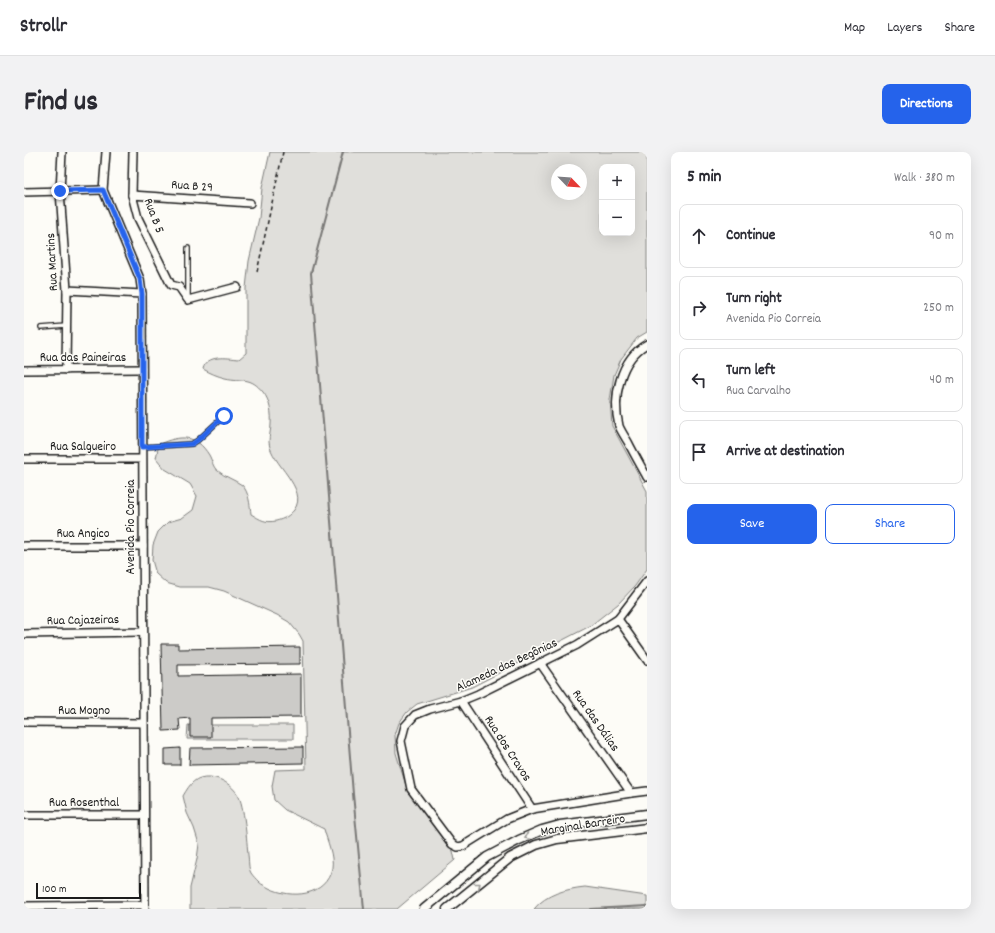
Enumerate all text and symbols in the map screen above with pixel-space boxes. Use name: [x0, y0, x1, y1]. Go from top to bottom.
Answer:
text: Strollr: [20, 14, 67, 41]
text: Map: [844, 18, 865, 38]
text: Layers: [887, 18, 922, 38]
text: Share: [944, 18, 975, 38]
text: Find us: [24, 84, 98, 124]
button: Directions: [882, 84, 971, 124]
north arrow: [551, 164, 587, 200]
map controls: [599, 164, 635, 236]
button: +: [599, 164, 635, 200]
text: 5 min: [687, 166, 721, 190]
text: Walk · 380 m: [894, 169, 955, 188]
street label: Rua B 29: [170, 176, 214, 198]
route end: [51, 182, 69, 200]
street label: Rua B 5: [138, 196, 168, 236]
button: −: [599, 200, 635, 236]
icon: ahead: [688, 225, 710, 247]
text: Continue: [726, 225, 775, 247]
text: 90 m: [929, 227, 954, 246]
street label: Rua Martins: [42, 232, 64, 292]
text: Turn right: [726, 288, 782, 310]
icon: right: [688, 297, 710, 319]
text: 250 m: [923, 299, 954, 318]
text: Avenida Pio Correia: [726, 310, 821, 329]
street label: Rua das Paineiras: [40, 349, 126, 368]
text: Turn left: [726, 360, 775, 382]
icon: left: [688, 369, 710, 391]
text: 40 m: [930, 371, 954, 390]
text: Rua Carvalho: [726, 382, 791, 401]
route start: [215, 407, 233, 425]
street label: Rua Salgueiro: [50, 438, 116, 457]
icon: arrive: [688, 441, 710, 463]
text: Arrive at destination: [726, 441, 844, 463]
street label: Avenida Pio Correia: [122, 479, 141, 574]
button: Save: [687, 504, 817, 544]
button: Share: [825, 504, 955, 544]
street label: Rua Angico: [56, 525, 110, 544]
street label: Rua Cajazeiras: [47, 611, 119, 631]
street label: Alameda das Begônias: [453, 634, 561, 698]
street label: Rua das Dálias: [567, 686, 623, 756]
street label: Rua Mogno: [58, 702, 110, 721]
street label: Rua dos Cravos: [479, 712, 535, 786]
street label: Rua Rosenthal: [49, 794, 119, 813]
street label: Marginal Barreiro: [539, 810, 627, 842]
one-way arrow: [523, 832, 530, 840]
scale bar: [36, 881, 141, 900]
text: 100 m: [42, 882, 66, 898]
one-way arrow: [473, 882, 480, 889]

